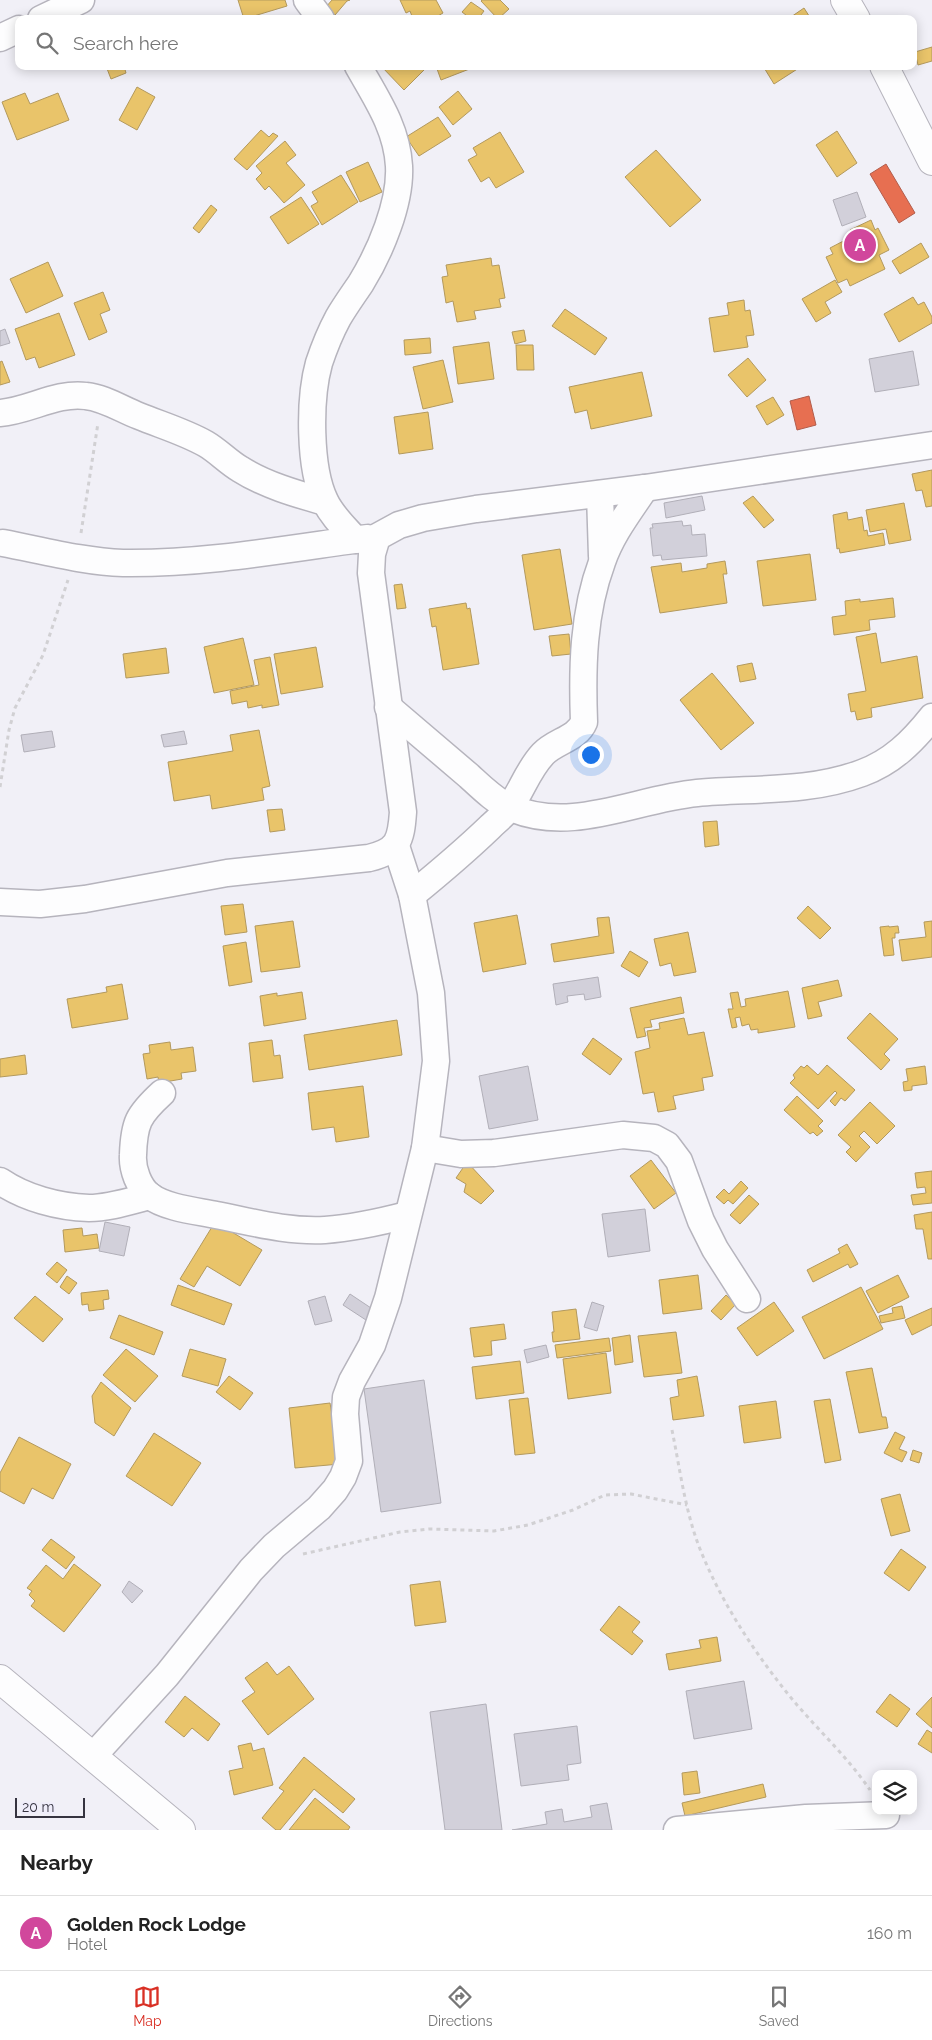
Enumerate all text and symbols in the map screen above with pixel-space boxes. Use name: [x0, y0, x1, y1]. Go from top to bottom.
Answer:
search box: [15, 15, 917, 70]
icon: search: [33, 29, 61, 57]
text: Search here: [73, 32, 179, 54]
pin: A: [844, 226, 876, 264]
your location: [578, 742, 604, 768]
map controls: [872, 1770, 917, 1815]
button: layers: [872, 1770, 917, 1815]
scale bar: [15, 1795, 85, 1818]
text: 20 m: [22, 1799, 54, 1815]
text: Nearby: [20, 1850, 93, 1875]
text: Golden Rock Lodge: [67, 1913, 246, 1935]
text: A: [31, 1924, 41, 1943]
text: 160 m: [867, 1924, 912, 1943]
text: Hotel: [67, 1935, 107, 1954]
tab: Map: [133, 1983, 162, 2029]
tab: Directions: [428, 1983, 493, 2029]
tab: Saved: [759, 1983, 799, 2029]

